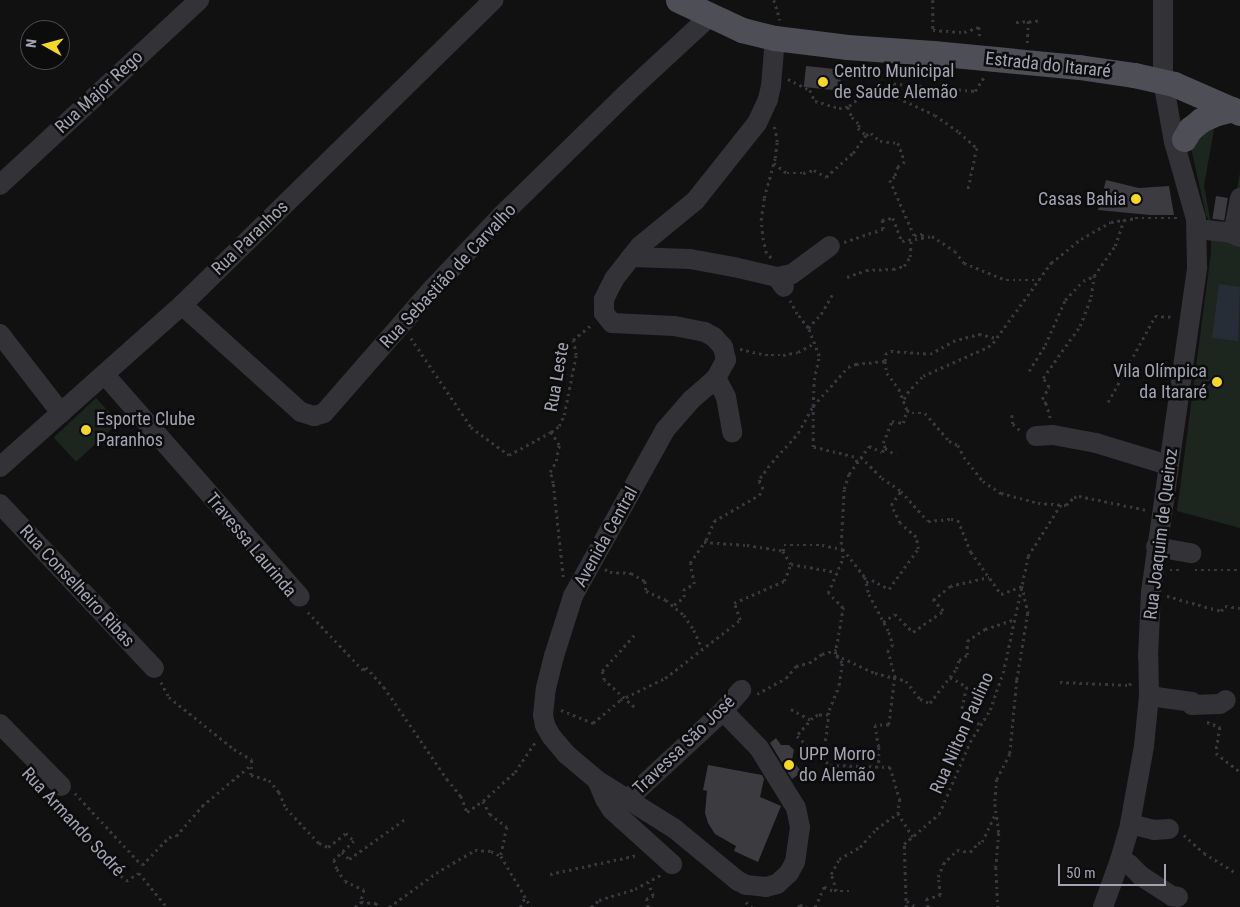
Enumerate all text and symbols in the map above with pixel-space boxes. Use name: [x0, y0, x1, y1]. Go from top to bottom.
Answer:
north arrow: [20, 20, 70, 70]
text: N: [23, 38, 40, 49]
street label: Rua Major Rego: [51, 46, 147, 138]
street label: Estrada do Itararé: [984, 48, 1112, 82]
place label: Centro Municipal de Saúde Alemão: [834, 61, 958, 104]
marker: Centro Municipal de Saúde Alemão: [816, 75, 830, 89]
place label: Casas Bahia: [1038, 188, 1126, 210]
marker: Casas Bahia: [1130, 193, 1142, 205]
street label: Rua Paranhos: [207, 196, 293, 280]
street label: Rua Sebastião de Carvalho: [375, 199, 521, 353]
street label: Rua Leste: [540, 341, 574, 413]
place label: Vila Olímpica da Itararé: [1113, 361, 1207, 404]
marker: Vila Olímpica da Itararé: [1211, 376, 1223, 388]
place label: Esporte Clube Paranhos: [96, 409, 195, 452]
marker: Esporte Clube Paranhos: [80, 424, 92, 436]
street label: Rua Joaquim de Queiroz: [1140, 447, 1182, 621]
street label: Avenida Central: [570, 483, 642, 591]
street label: Travessa Laurinda: [201, 489, 301, 601]
street label: Rua Conselheiro Ribas: [15, 521, 139, 651]
street label: Rua Nilton Paulino: [926, 669, 998, 797]
street label: Travessa São José: [629, 691, 739, 799]
place label: UPP Morro do Alemão: [799, 744, 876, 786]
marker: UPP Morro do Alemão: [783, 759, 795, 771]
street label: Rua Armando Sodré: [17, 763, 129, 881]
scale bar: [1060, 854, 1168, 886]
text: 50 m: [1066, 864, 1096, 882]

